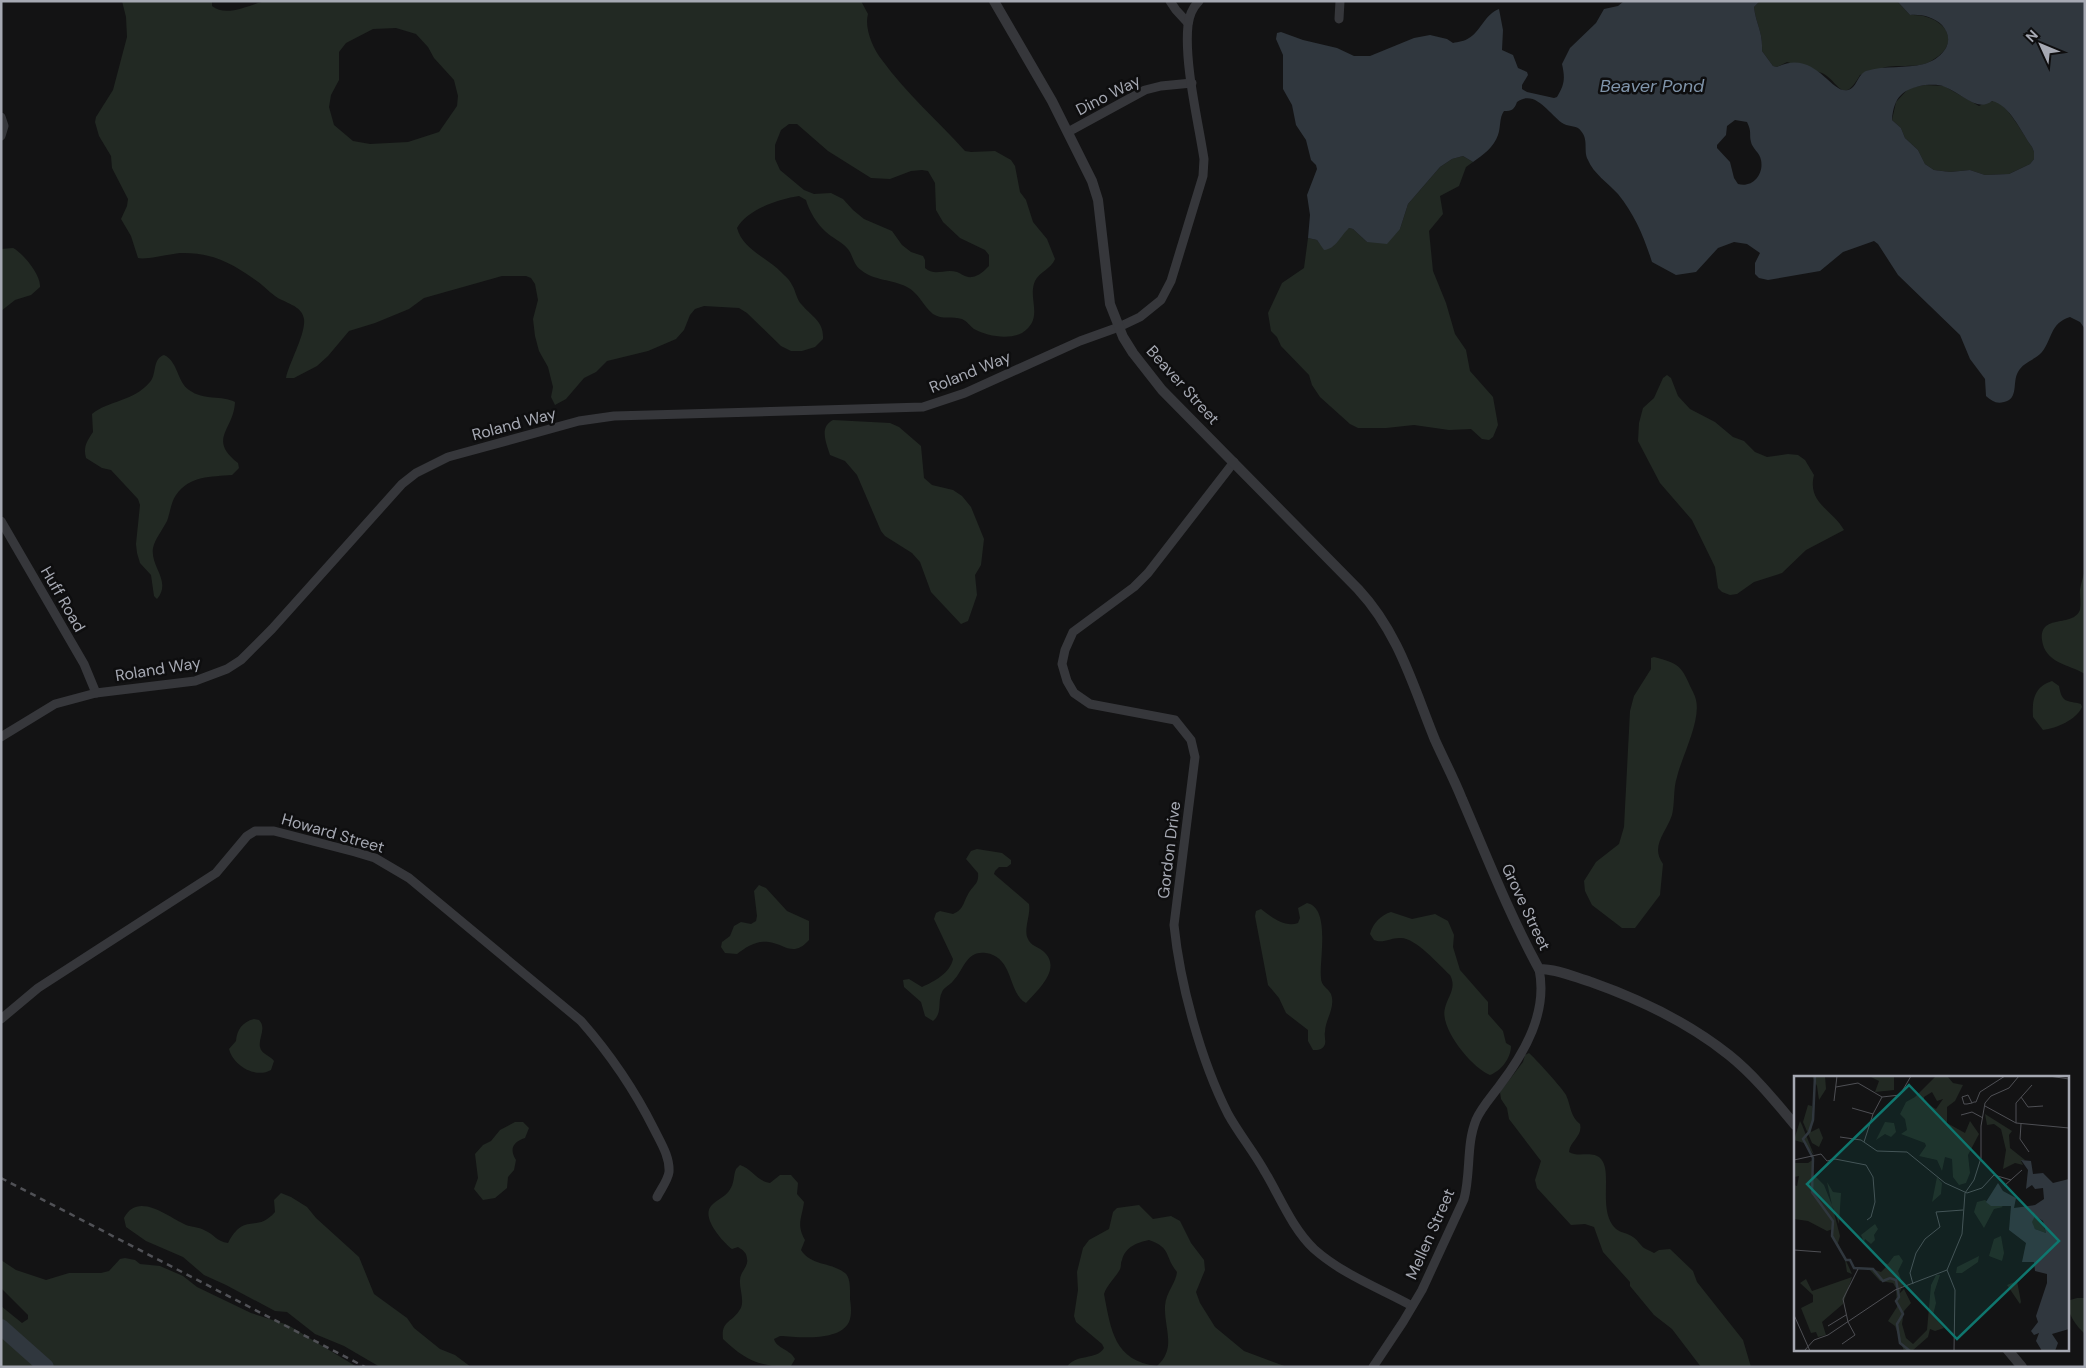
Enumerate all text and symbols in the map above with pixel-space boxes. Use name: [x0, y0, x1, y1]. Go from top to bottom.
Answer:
north arrow: [2016, 20, 2066, 70]
text: N: [2022, 26, 2042, 46]
street label: Dino Way: [1072, 70, 1144, 120]
water label: Beaver Pond: [1600, 74, 1705, 98]
street label: Beaver Street: [1142, 341, 1224, 429]
street label: Roland Way: [926, 346, 1014, 398]
street label: Roland Way: [470, 403, 559, 445]
street label: Huff Road: [36, 562, 90, 636]
street label: Roland Way: [114, 652, 202, 686]
street label: Gordon Drive: [1153, 800, 1185, 900]
street label: Howard Street: [279, 808, 387, 858]
street label: Grove Street: [1497, 860, 1555, 954]
inset map: [1794, 1076, 2068, 1350]
street label: Mellen Street: [1401, 1185, 1459, 1283]

